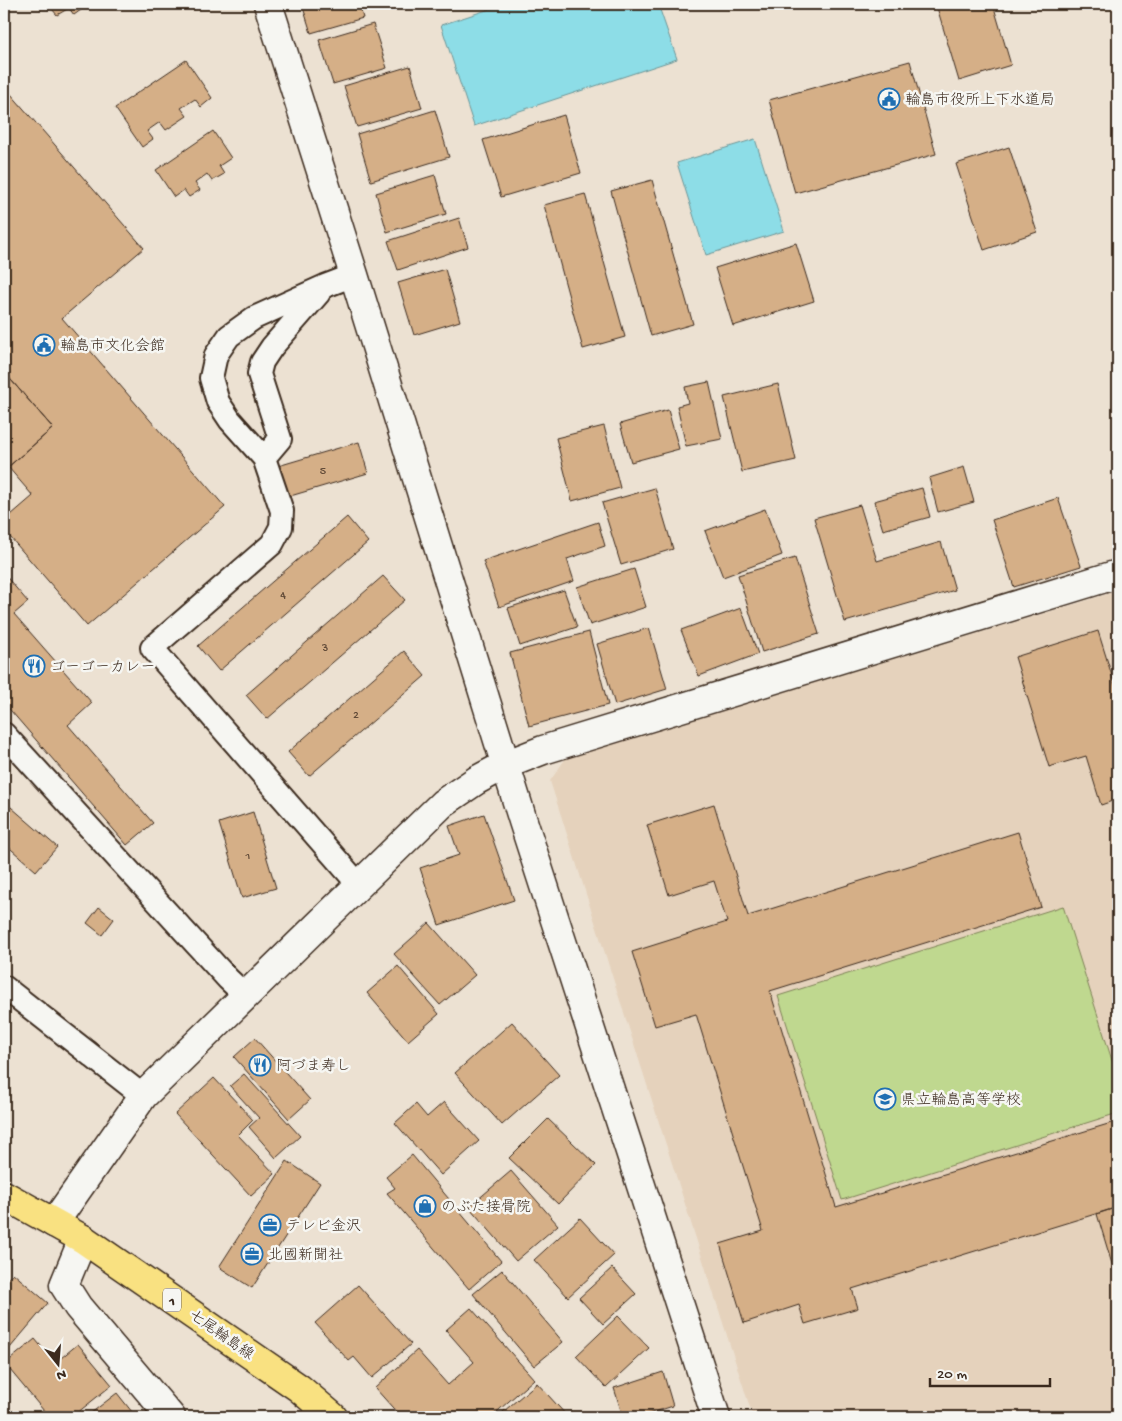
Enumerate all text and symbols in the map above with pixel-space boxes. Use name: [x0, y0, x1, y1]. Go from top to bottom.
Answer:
public building icon: 輪島市役所上下水道局: [877, 87, 901, 111]
place label: 輪島市役所上下水道局: [905, 91, 1055, 110]
public building icon: 輪島市文化会館: [32, 333, 56, 357]
place label: 輪島市文化会館: [60, 337, 165, 356]
house number: 5: [320, 465, 326, 479]
house number: 4: [280, 589, 286, 603]
house number: 3: [321, 642, 328, 656]
restaurant icon: ゴーゴーカレー: [22, 654, 46, 678]
place label: ゴーゴーカレー: [50, 659, 156, 677]
house number: 2: [353, 709, 359, 723]
house number: 1: [245, 850, 251, 864]
restaurant icon: 阿づま寿し: [248, 1053, 272, 1077]
place label: 阿づま寿し: [276, 1057, 351, 1076]
school or university icon: 県立輪島高等学校: [873, 1087, 897, 1111]
place label: 県立輪島高等学校: [901, 1091, 1021, 1110]
shop icon: のぶた接骨院: [413, 1194, 437, 1218]
place label: のぶた接骨院: [441, 1199, 531, 1217]
office icon: テレビ金沢: [258, 1213, 282, 1237]
place label: テレビ金沢: [286, 1218, 361, 1236]
office icon: 北國新聞社: [240, 1242, 264, 1266]
place label: 北國新聞社: [268, 1247, 343, 1265]
road number: 1: [163, 1288, 181, 1312]
street label: 七尾輪島線: [185, 1306, 257, 1365]
north arrow: [32, 1338, 82, 1388]
scale bar: [930, 1356, 1050, 1388]
text: N: [54, 1365, 68, 1384]
text: 20 m: [937, 1366, 967, 1384]

